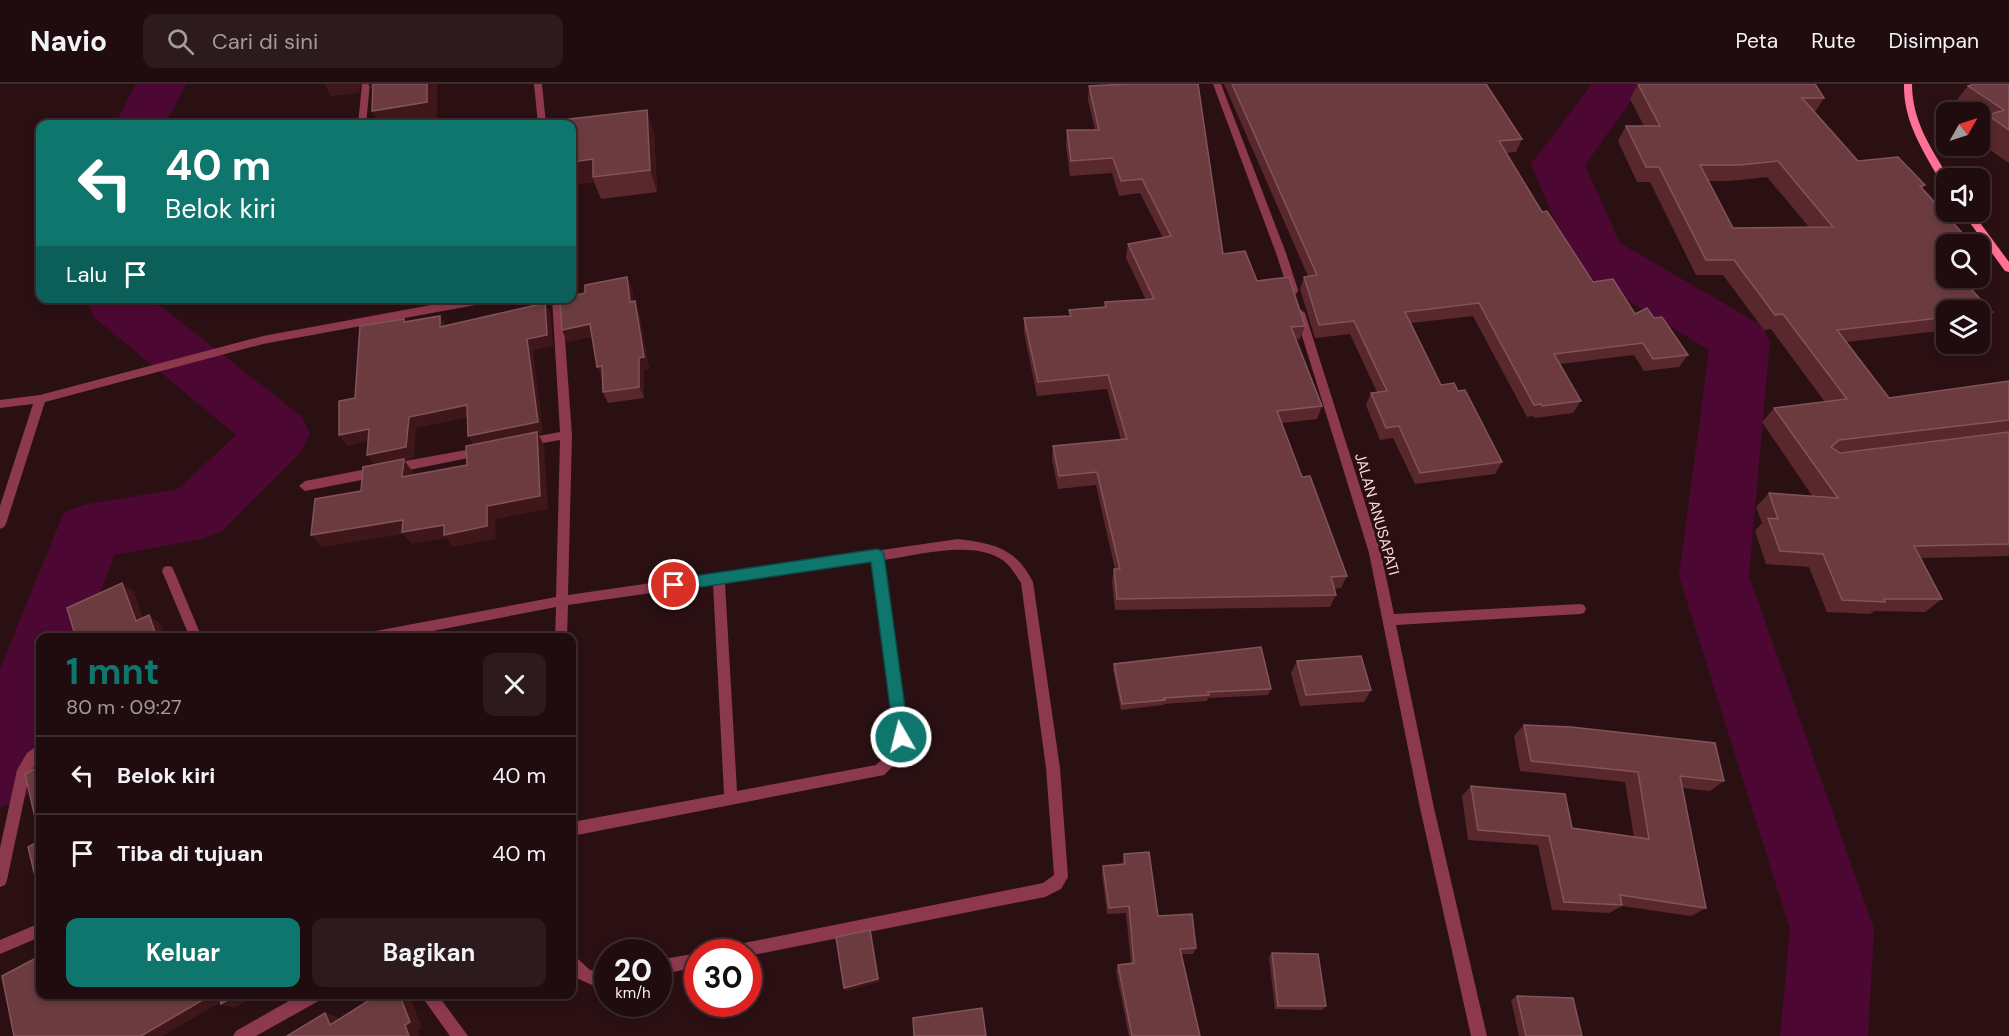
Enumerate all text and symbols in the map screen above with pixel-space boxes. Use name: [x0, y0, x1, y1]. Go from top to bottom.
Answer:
search box: [143, 14, 563, 68]
text: Navio: [30, 23, 107, 60]
icon: search: [164, 25, 197, 58]
text: Cari di sini: [212, 27, 318, 56]
text: Peta: [1735, 27, 1778, 55]
text: Rute: [1811, 27, 1856, 55]
text: Disimpan: [1889, 27, 1979, 55]
north arrow: [1936, 102, 1990, 156]
map controls: [1936, 102, 1990, 354]
text: 40 m: [165, 138, 271, 193]
icon: left: [66, 144, 144, 222]
button: sound: [1936, 168, 1990, 222]
text: Belok kiri: [165, 191, 276, 226]
button: search: [1936, 234, 1990, 288]
icon: arrive: [119, 258, 152, 291]
text: Lalu: [66, 260, 107, 289]
button: layers: [1936, 300, 1990, 354]
street label: JALAN ANUSAPATI: [1350, 451, 1404, 577]
pin: [648, 559, 699, 610]
icon: arrive: [657, 568, 690, 601]
text: 1 mnt: [66, 648, 159, 695]
button: close: [483, 653, 546, 716]
text: 80 m · 09:27: [66, 694, 182, 720]
position arrow: [869, 705, 933, 769]
icon: left: [66, 759, 99, 792]
text: Belok kiri: [117, 761, 215, 790]
text: 40 m: [492, 761, 546, 790]
icon: arrive: [66, 837, 99, 870]
text: Tiba di tujuan: [117, 839, 263, 868]
text: 40 m: [492, 839, 546, 868]
button: Keluar: [66, 918, 300, 987]
button: Bagikan: [312, 918, 546, 987]
speed limit sign: 30: [684, 939, 762, 1017]
text: 20: [614, 951, 652, 990]
text: km/h: [615, 983, 651, 1003]

